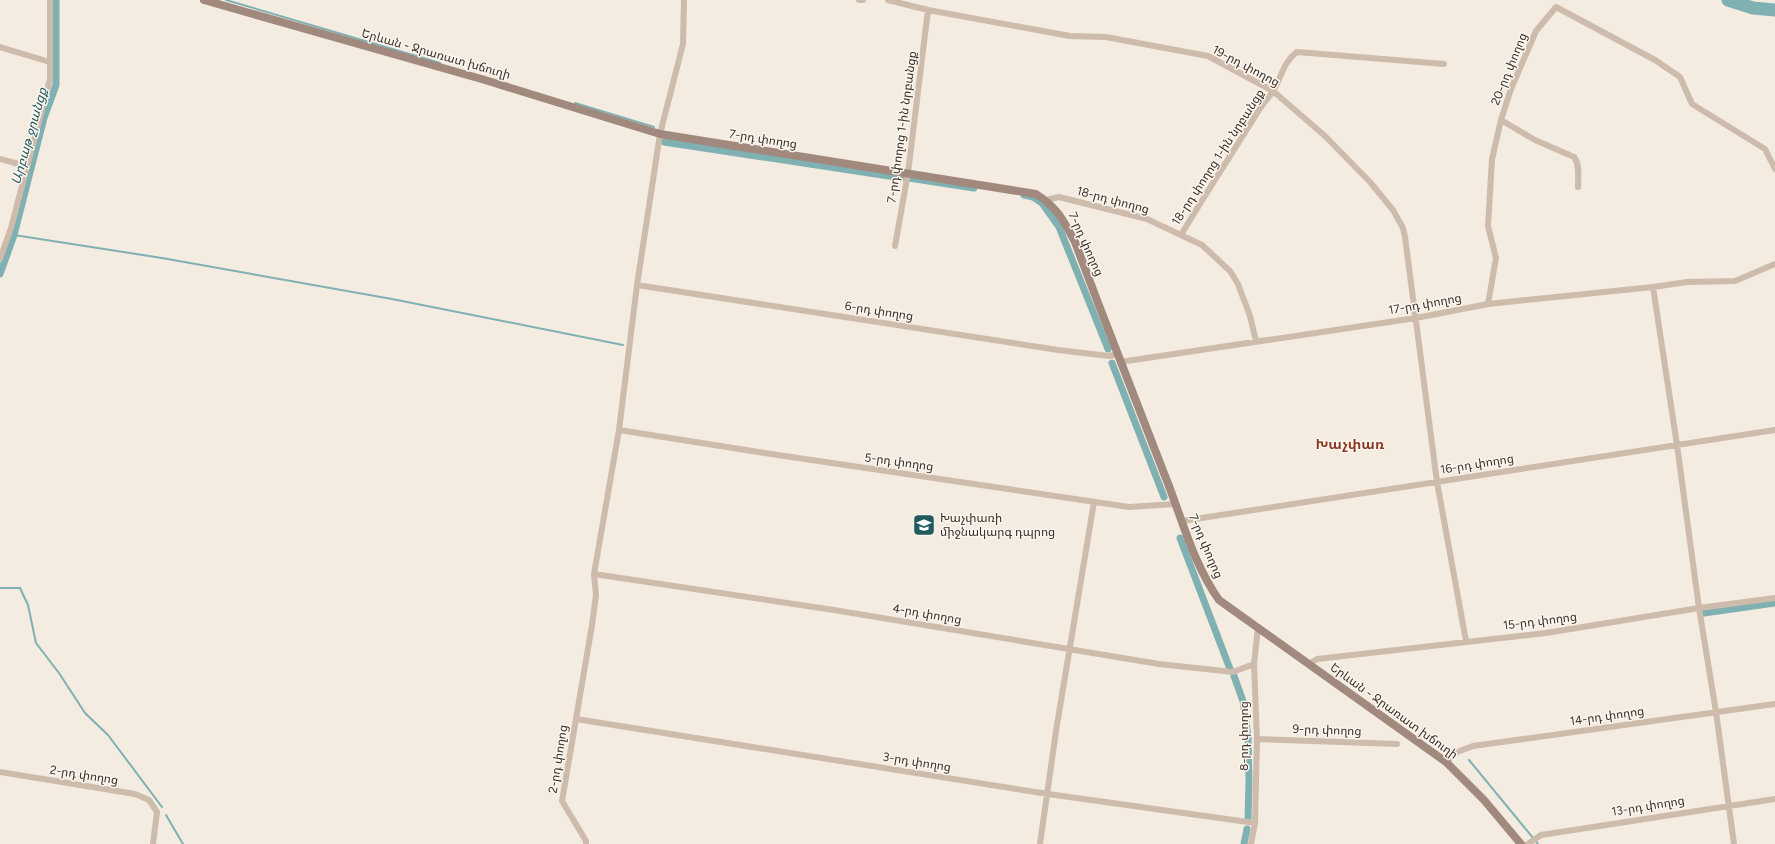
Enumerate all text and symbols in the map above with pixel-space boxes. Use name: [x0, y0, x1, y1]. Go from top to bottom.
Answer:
street label: Երևան - Ջրառատ խճուղի: [360, 26, 512, 82]
street label: 20-րդ փողոց: [1488, 31, 1530, 107]
street label: 19-րդ փողոց: [1210, 42, 1282, 90]
street label: 7-րդ փողոց 1-ին նրբանցք: [884, 50, 920, 204]
water label: Արբաթ ջրանցք: [8, 85, 51, 186]
street label: 18-րդ փողոց 1-ին նրբանցք: [1169, 86, 1267, 228]
street label: 7-րդ փողոց: [728, 127, 798, 151]
street label: 18-րդ փողոց: [1075, 184, 1151, 216]
street label: 7-րդ փողոց: [1066, 210, 1106, 278]
street label: 17-րդ փողոց: [1387, 291, 1463, 317]
street label: 6-րդ փողոց: [844, 299, 914, 323]
district label: Խաչփառ: [1316, 436, 1385, 453]
street label: 5-րդ փողոց: [864, 450, 934, 474]
street label: 16-րդ փողոց: [1439, 451, 1515, 477]
place label: Խաչփառի միջնակարգ դպրոց: [940, 511, 1055, 539]
school or university icon: Խաչփառի միջնակարգ դպրոց: [911, 512, 937, 538]
street label: 7-րդ փողոց: [1186, 512, 1226, 580]
street label: 4-րդ փողոց: [891, 601, 963, 627]
street label: 15-րդ փողոց: [1502, 610, 1578, 632]
street label: Երևան - Ջրառատ խճուղի: [1328, 660, 1460, 762]
street label: 8-րդ փողոց: [1237, 701, 1251, 771]
street label: 14-րդ փողոց: [1569, 704, 1645, 728]
street label: 9-րդ փողոց: [1292, 722, 1362, 738]
street label: 2-րդ փողոց: [546, 724, 570, 794]
street label: 3-րդ փողոց: [882, 750, 952, 774]
street label: 2-րդ փողոց: [49, 763, 119, 787]
street label: 13-րդ փողոց: [1610, 793, 1686, 819]

